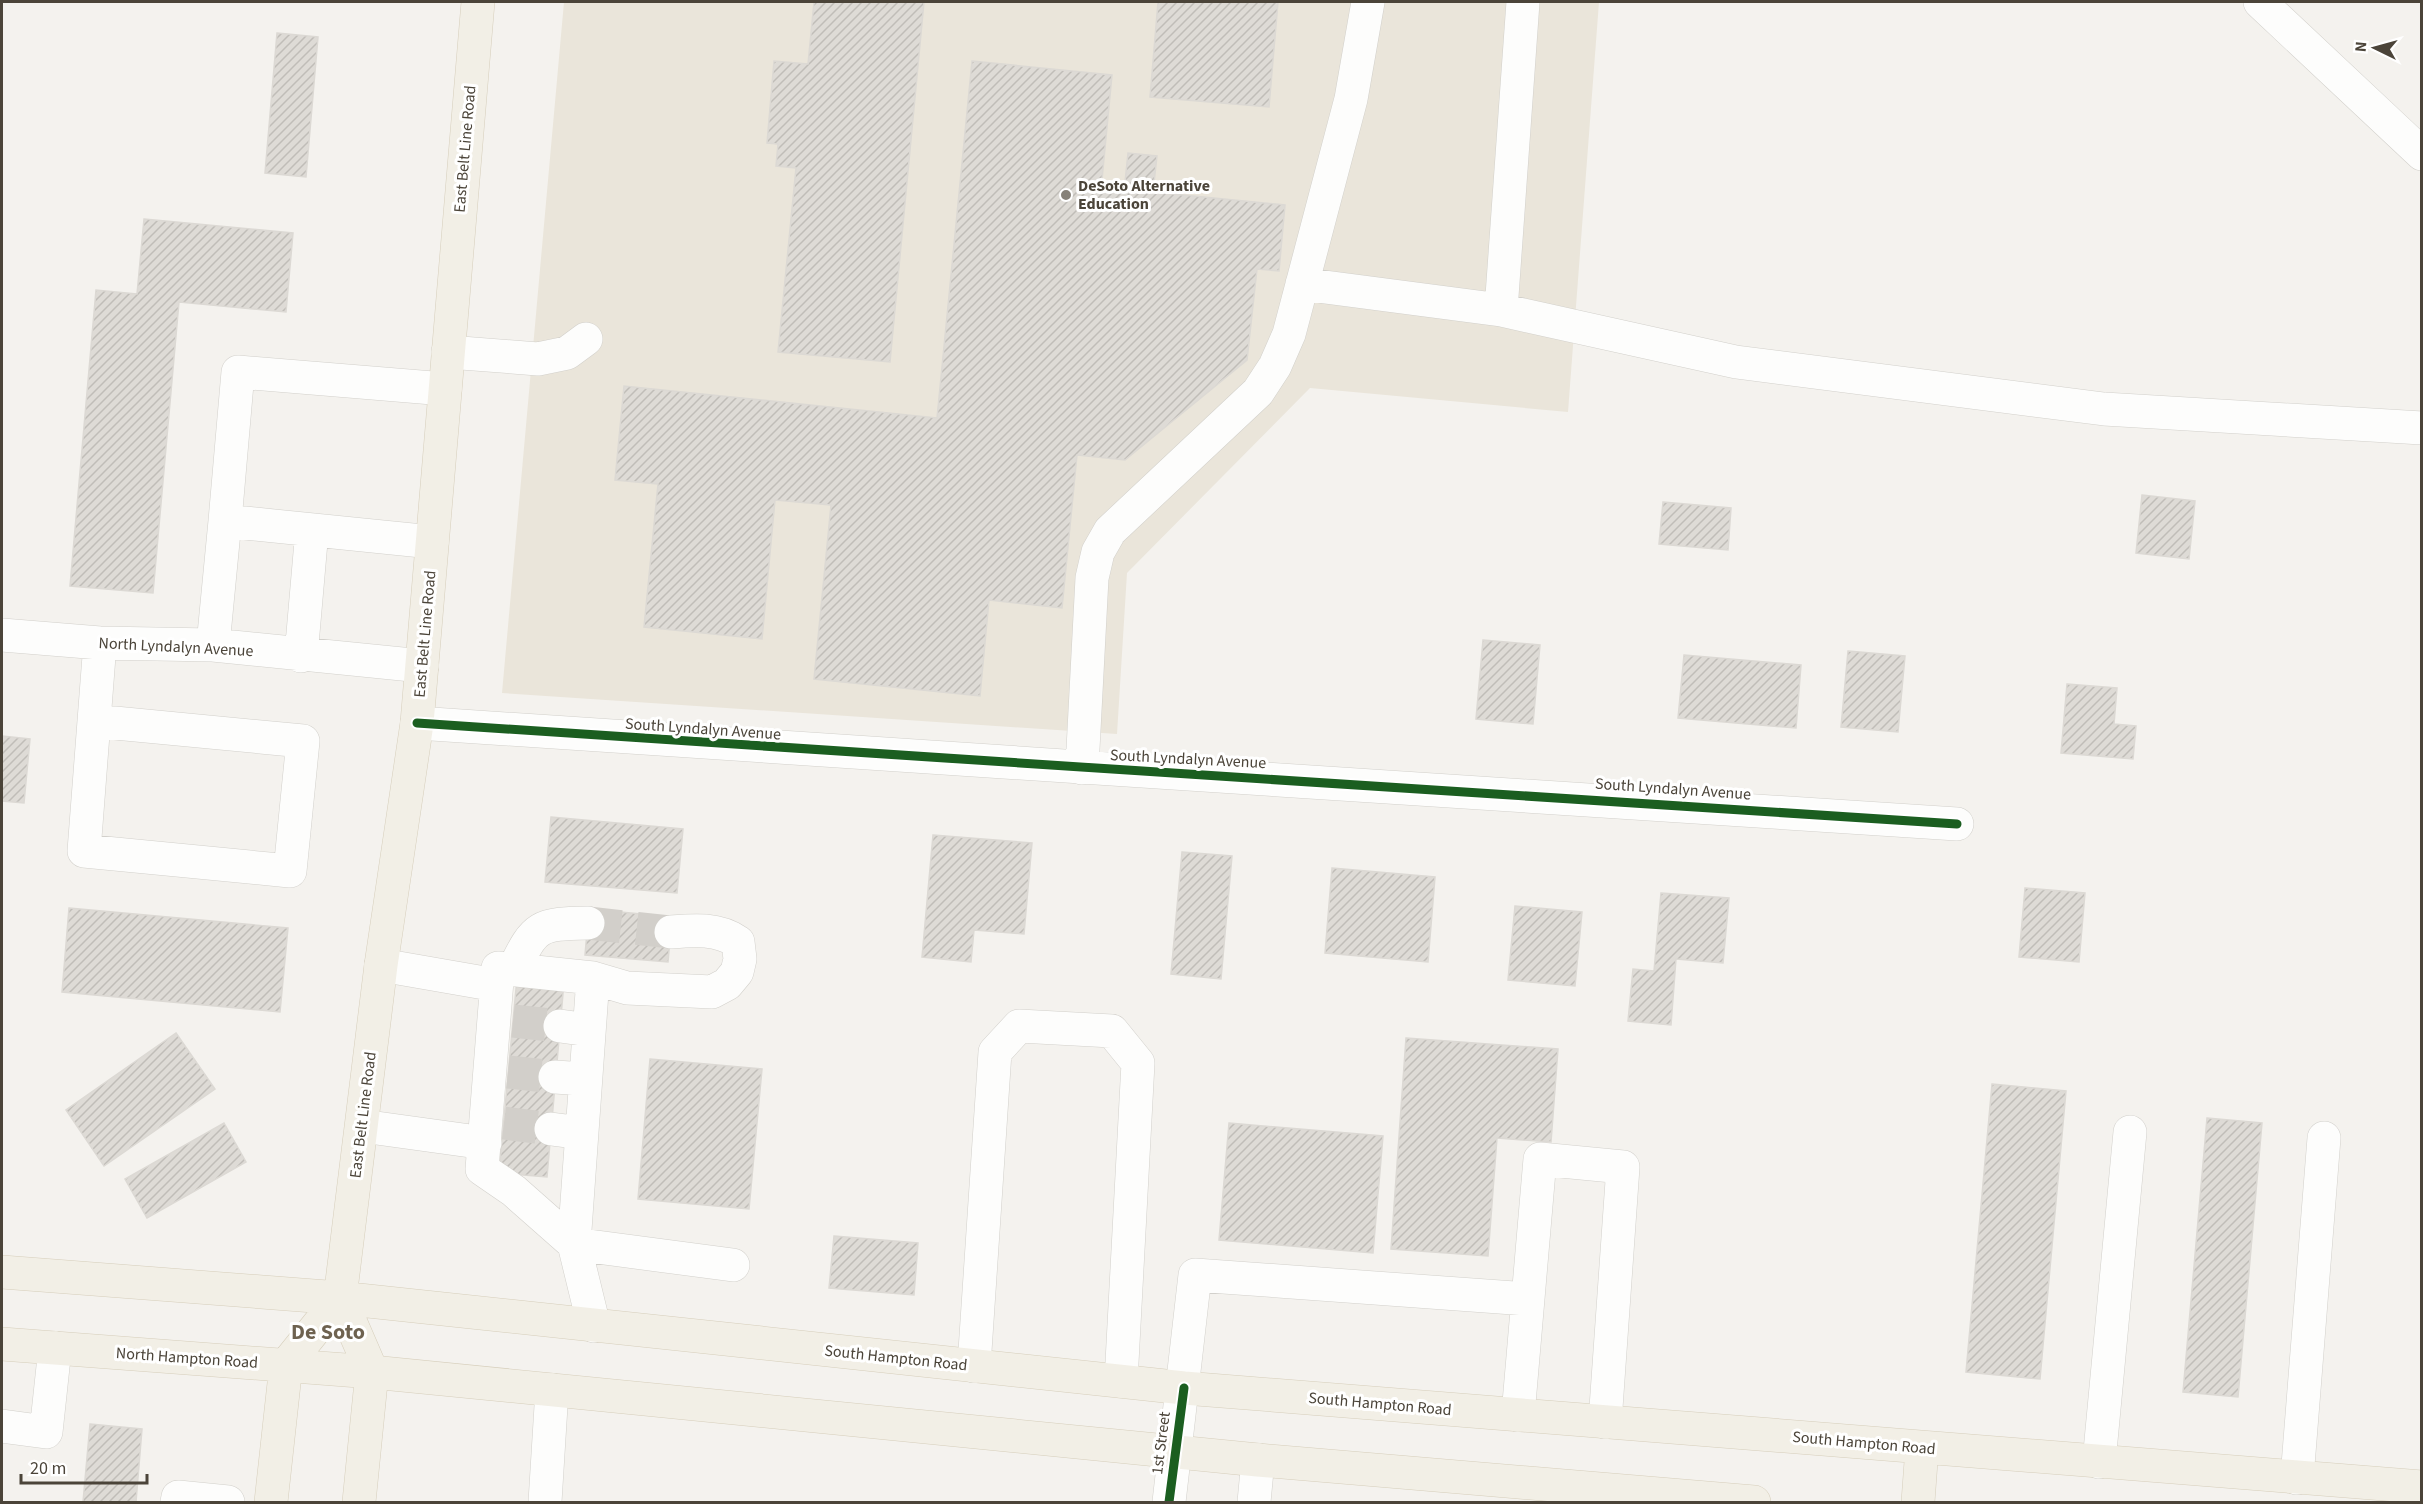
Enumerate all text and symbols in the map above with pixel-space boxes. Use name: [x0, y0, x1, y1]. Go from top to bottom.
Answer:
north arrow: [2345, 18, 2405, 78]
text: N: [2350, 41, 2372, 53]
street label: East Belt Line Road: [448, 85, 482, 213]
place label: DeSoto Alternative Education: [1078, 175, 1210, 215]
marker: DeSoto Alternative Education: [1059, 188, 1073, 202]
street label: East Belt Line Road: [408, 570, 442, 698]
street label: North Lyndalyn Avenue: [98, 632, 254, 662]
street label: South Lyndalyn Avenue: [624, 713, 782, 745]
street label: South Lyndalyn Avenue: [1109, 744, 1267, 774]
street label: South Lyndalyn Avenue: [1594, 773, 1752, 805]
street label: East Belt Line Road: [344, 1050, 382, 1180]
district label: De Soto: [291, 1316, 365, 1348]
street label: South Hampton Road: [823, 1340, 969, 1376]
street label: North Hampton Road: [115, 1342, 259, 1374]
street label: South Hampton Road: [1307, 1387, 1453, 1421]
street label: 1st Street: [1146, 1410, 1176, 1476]
street label: South Hampton Road: [1791, 1426, 1937, 1460]
scale bar: [21, 1447, 147, 1485]
text: 20 m: [30, 1456, 66, 1481]

